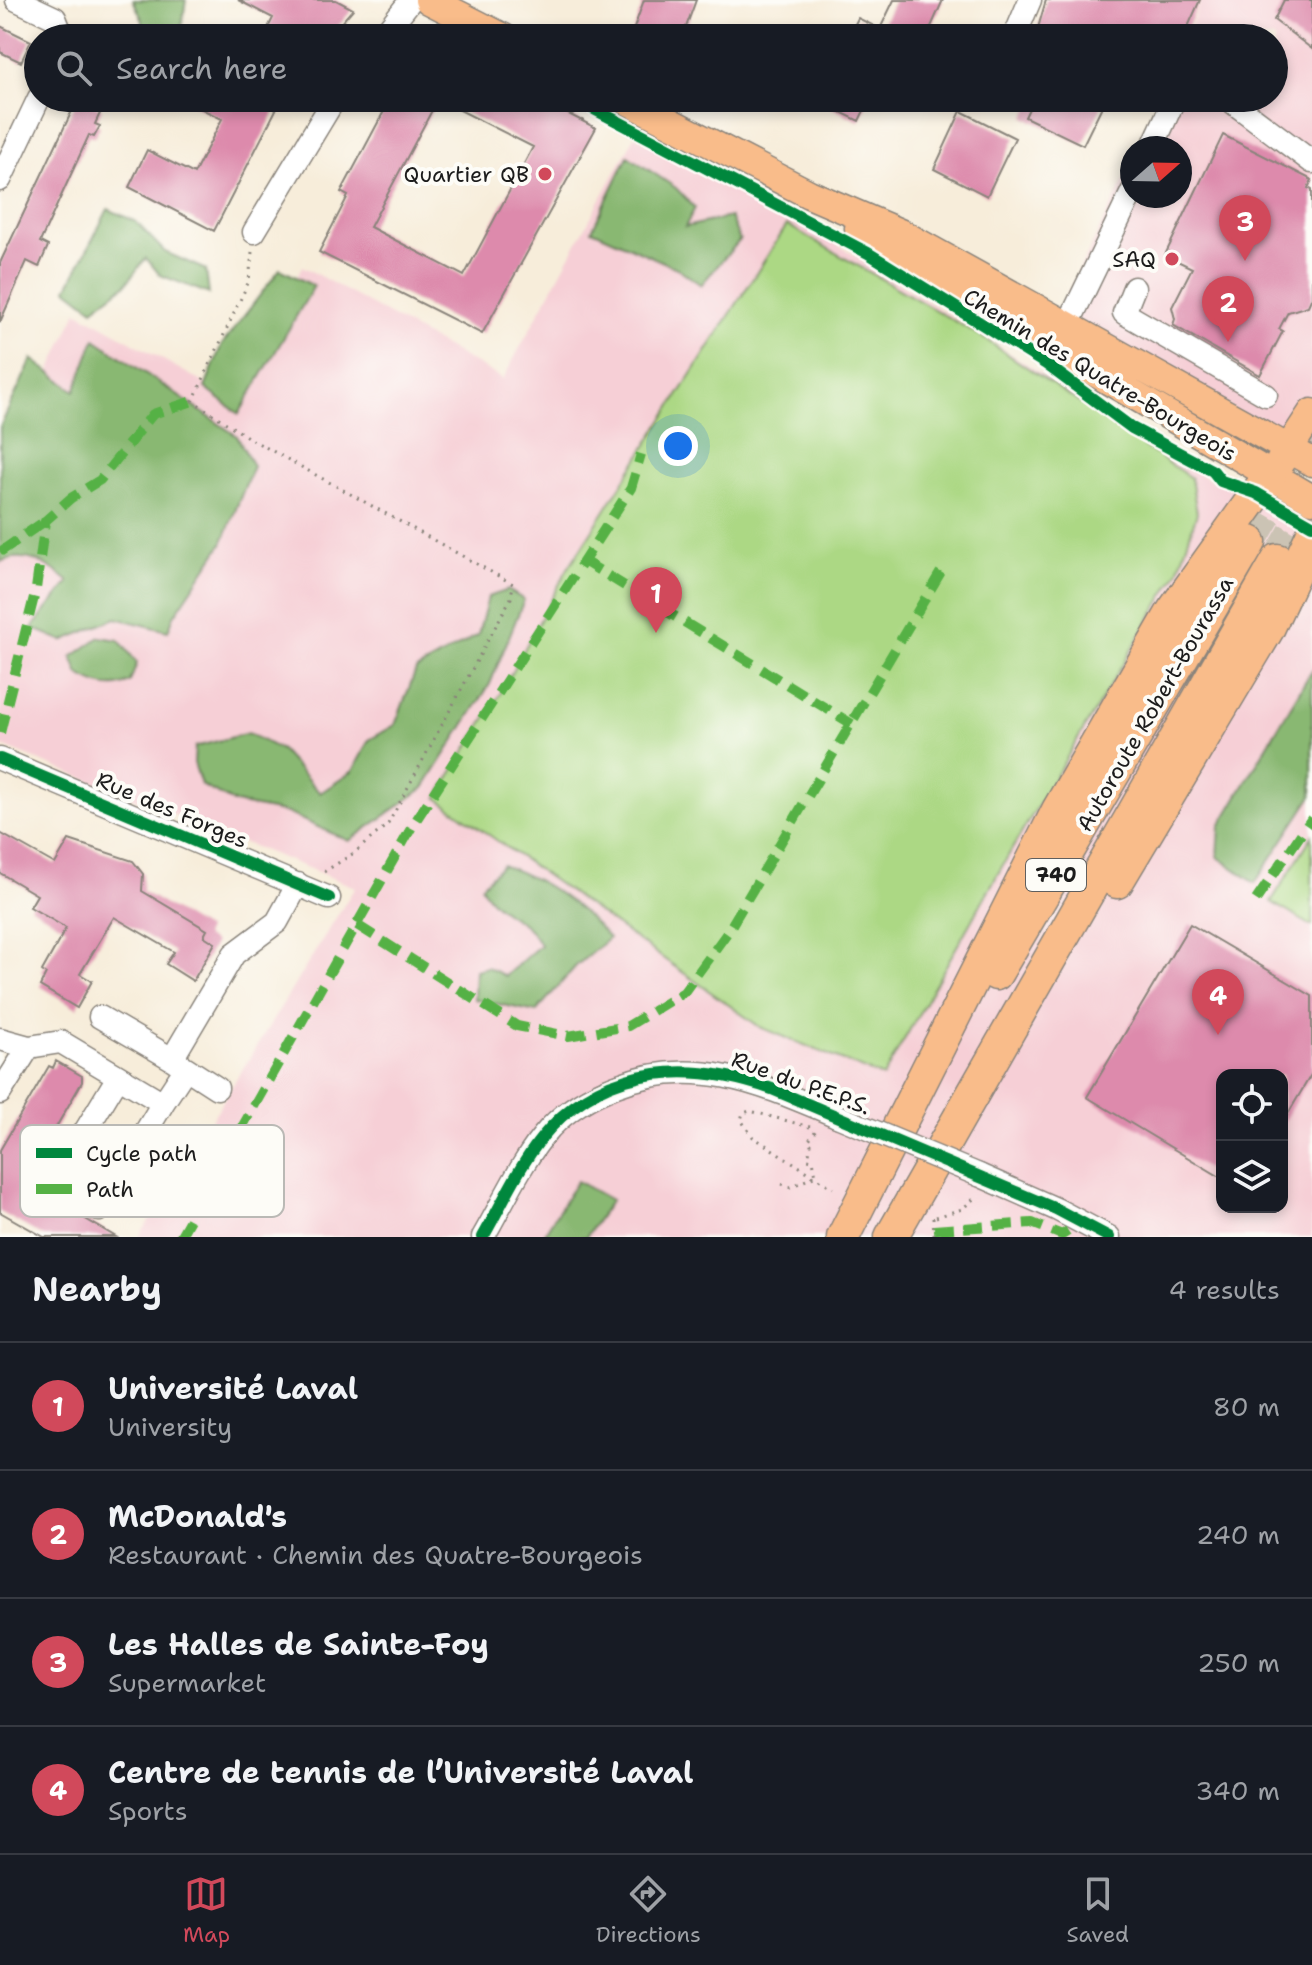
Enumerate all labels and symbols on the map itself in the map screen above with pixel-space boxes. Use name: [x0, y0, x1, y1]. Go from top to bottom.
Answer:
north arrow: [1120, 136, 1192, 208]
place label: Quartier QB: [404, 160, 529, 189]
marker: Quartier QB: [536, 165, 554, 183]
pin: 3: [1219, 195, 1271, 261]
place label: SAQ: [1112, 245, 1156, 274]
marker: SAQ: [1163, 250, 1181, 268]
pin: 2: [1202, 276, 1254, 342]
street label: Chemin des Quatre-Bourgeois: [958, 282, 1242, 468]
your location: [658, 426, 698, 466]
pin: 1: [630, 567, 682, 633]
street label: Autoroute Robert-Bourassa: [1070, 571, 1240, 837]
street label: Rue des Forges: [92, 765, 252, 855]
road number: 740: [1026, 859, 1086, 891]
pin: 4: [1192, 969, 1244, 1035]
street label: Rue du P.E.P.S.: [728, 1044, 874, 1122]
legend: [20, 1125, 284, 1217]
text: Cycle path: [86, 1139, 197, 1168]
text: Path: [86, 1175, 134, 1204]

